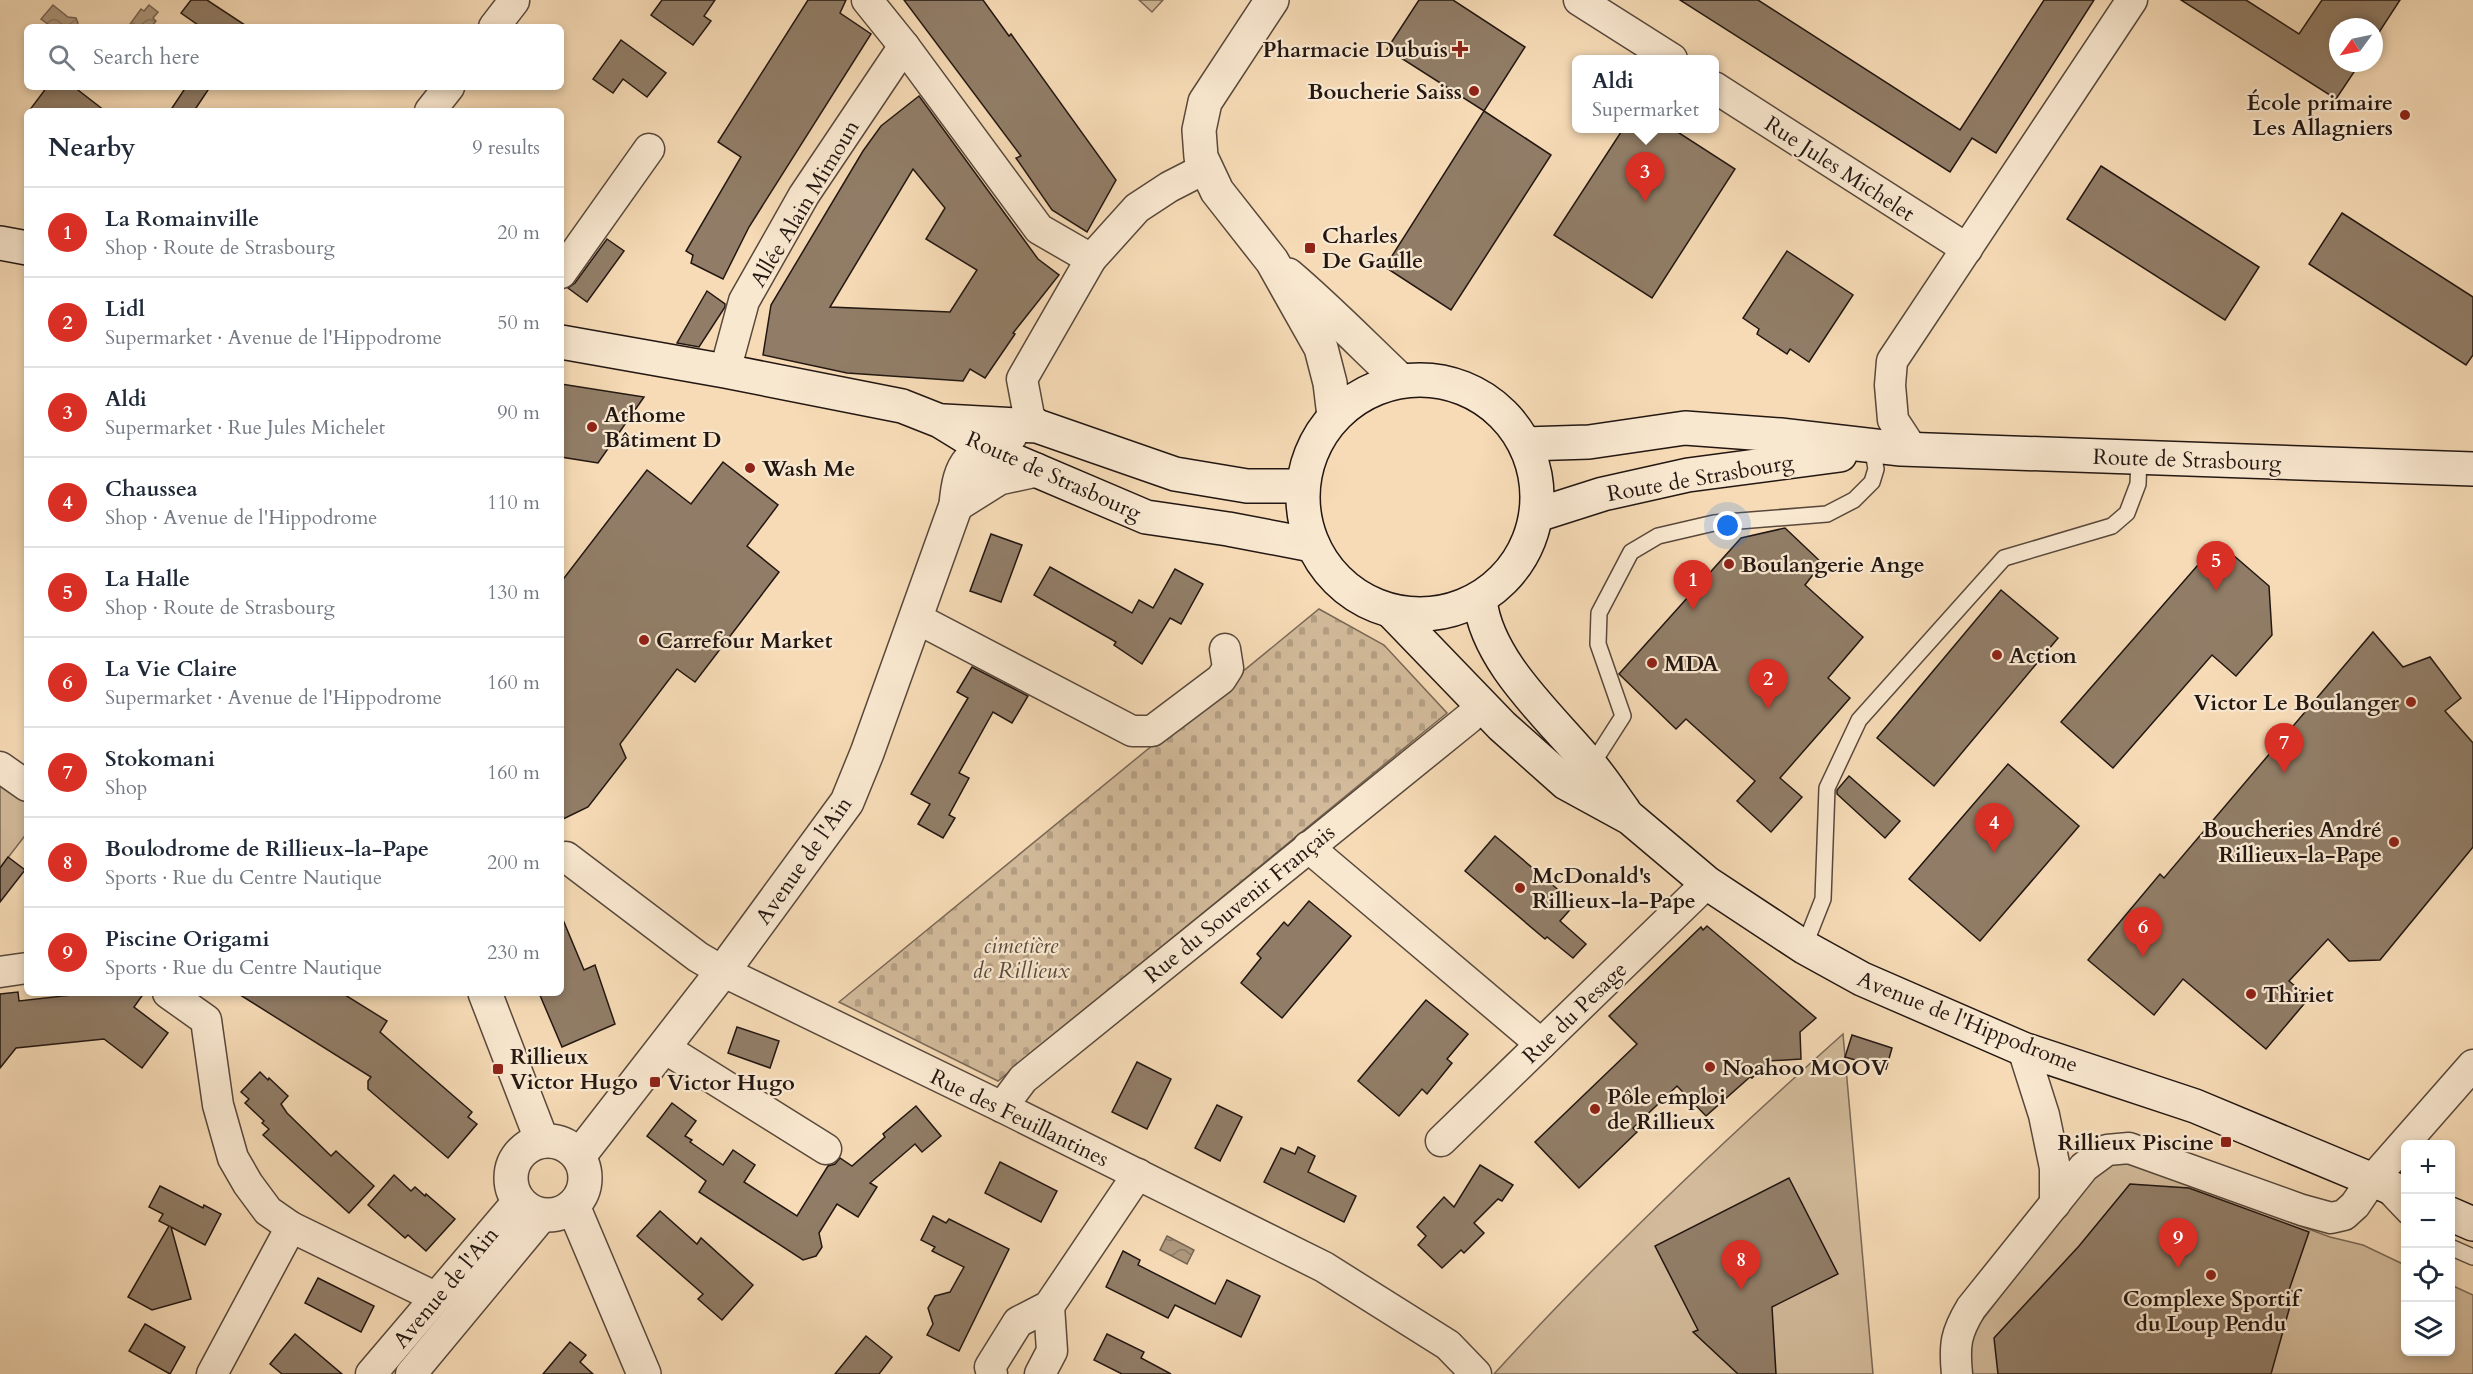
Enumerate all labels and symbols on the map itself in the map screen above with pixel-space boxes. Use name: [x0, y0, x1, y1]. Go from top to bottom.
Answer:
north arrow: [2329, 18, 2383, 72]
place label: Pharmacie Dubuis: [1263, 35, 1448, 65]
marker: Pharmacie Dubuis: [1453, 42, 1467, 56]
place label: Boucherie Saiss: [1307, 77, 1462, 107]
marker: Boucherie Saiss: [1467, 84, 1481, 98]
place label: École primaire Les Allagniers: [2247, 88, 2393, 143]
marker: École primaire Les Allagniers: [2398, 108, 2412, 122]
street label: Rue Jules Michelet: [1759, 109, 1920, 229]
street label: Allée Alain Mimoun: [743, 114, 867, 293]
pin: 3: [1626, 152, 1664, 202]
place label: Charles De Gaulle: [1322, 221, 1423, 276]
marker: Charles De Gaulle: [1303, 241, 1317, 255]
place label: Athome Bâtiment D: [604, 400, 721, 455]
marker: Athome Bâtiment D: [585, 420, 599, 434]
street label: Route de Strasbourg: [961, 424, 1146, 528]
street label: Route de Strasbourg: [2092, 442, 2282, 478]
street label: Route de Strasbourg: [1605, 447, 1796, 509]
place label: Wash Me: [761, 454, 855, 484]
marker: Wash Me: [743, 461, 757, 475]
your location: [1713, 511, 1742, 540]
pin: 5: [2196, 542, 2236, 591]
place label: Boulangerie Ange: [1741, 550, 1925, 580]
marker: Boulangerie Ange: [1722, 557, 1736, 571]
pin: 1: [1674, 560, 1712, 610]
place label: Carrefour Market: [656, 626, 833, 656]
marker: Carrefour Market: [637, 633, 651, 647]
place label: Action: [2009, 641, 2077, 671]
marker: Action: [1990, 648, 2004, 662]
place label: MDA: [1664, 649, 1719, 679]
marker: MDA: [1645, 656, 1659, 670]
pin: 2: [1748, 660, 1788, 709]
place label: Victor Le Boulanger: [2193, 688, 2399, 718]
marker: Victor Le Boulanger: [2404, 695, 2418, 709]
pin: 7: [2264, 724, 2304, 773]
street label: Avenue de l'Ain: [749, 790, 859, 931]
pin: 4: [1974, 804, 2014, 853]
place label: Boucheries André Rillieux-la-Pape: [2202, 815, 2382, 870]
street label: Rue du Souvenir Français: [1138, 817, 1341, 990]
marker: Boucheries André Rillieux-la-Pape: [2387, 835, 2401, 849]
place label: McDonald's Rillieux-la-Pape: [1532, 861, 1696, 916]
marker: McDonald's Rillieux-la-Pape: [1513, 881, 1527, 895]
pin: 6: [2124, 908, 2162, 957]
park label: cimetière de Rillieux: [973, 931, 1070, 986]
street label: Rue du Pesage: [1516, 955, 1634, 1070]
street label: Avenue de l'Hippodrome: [1853, 964, 2082, 1080]
place label: Thiriet: [2263, 980, 2334, 1010]
marker: Thiriet: [2244, 987, 2258, 1001]
place label: Rillieux Victor Hugo: [510, 1042, 638, 1097]
place label: Noahoo MOOV: [1722, 1053, 1889, 1083]
marker: Noahoo MOOV: [1703, 1060, 1717, 1074]
marker: Rillieux Victor Hugo: [491, 1062, 505, 1076]
street label: Rue des Feuillantines: [925, 1062, 1114, 1174]
place label: Victor Hugo: [667, 1068, 795, 1098]
marker: Victor Hugo: [648, 1075, 662, 1089]
place label: Pôle emploi de Rillieux: [1607, 1082, 1726, 1137]
marker: Pôle emploi de Rillieux: [1588, 1102, 1602, 1116]
place label: Rillieux Piscine: [2058, 1128, 2214, 1158]
marker: Rillieux Piscine: [2219, 1135, 2233, 1149]
pin: 9: [2158, 1218, 2198, 1268]
street label: Avenue de l'Ain: [386, 1220, 506, 1355]
pin: 8: [1722, 1240, 1760, 1290]
marker: Complexe Sportif du Loup Pendu: [2204, 1268, 2218, 1282]
place label: Complexe Sportif du Loup Pendu: [2123, 1284, 2303, 1339]

